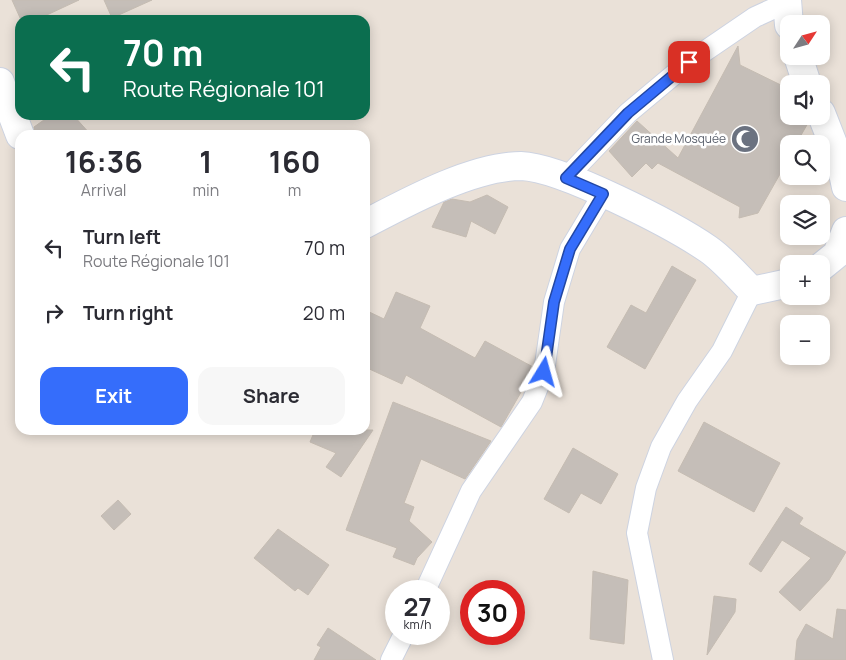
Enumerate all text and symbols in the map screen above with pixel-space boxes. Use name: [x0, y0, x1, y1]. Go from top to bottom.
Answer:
north arrow: [780, 15, 830, 65]
map controls: [780, 15, 830, 365]
text: 70 m: [123, 29, 203, 77]
icon: left: [40, 35, 105, 100]
pin: [668, 41, 710, 83]
icon: arrive: [675, 48, 703, 76]
text: Route Régionale 101: [123, 74, 325, 104]
button: sound: [780, 75, 830, 125]
mosque icon: Grande Mosquée: [730, 124, 760, 154]
place label: Grande Mosquée: [631, 130, 726, 147]
button: search: [780, 135, 830, 185]
text: 16:36: [65, 141, 143, 182]
text: 1: [199, 141, 212, 182]
text: 160: [269, 141, 320, 182]
text: Arrival: [81, 179, 127, 201]
text: min: [192, 179, 219, 201]
text: m: [288, 179, 301, 201]
button: layers: [780, 195, 830, 245]
text: Turn left: [83, 224, 161, 250]
icon: left: [40, 234, 68, 262]
text: 70 m: [304, 235, 345, 261]
text: Route Régionale 101: [83, 250, 230, 272]
button: +: [780, 255, 830, 305]
icon: right: [40, 299, 68, 327]
text: Turn right: [83, 300, 173, 326]
text: 20 m: [303, 300, 345, 326]
button: −: [780, 315, 830, 365]
position arrow: [517, 345, 569, 397]
button: Exit: [40, 367, 188, 425]
button: Share: [198, 367, 345, 425]
speed limit sign: 30: [460, 580, 525, 645]
text: 27: [403, 589, 432, 624]
text: km/h: [404, 616, 431, 633]

